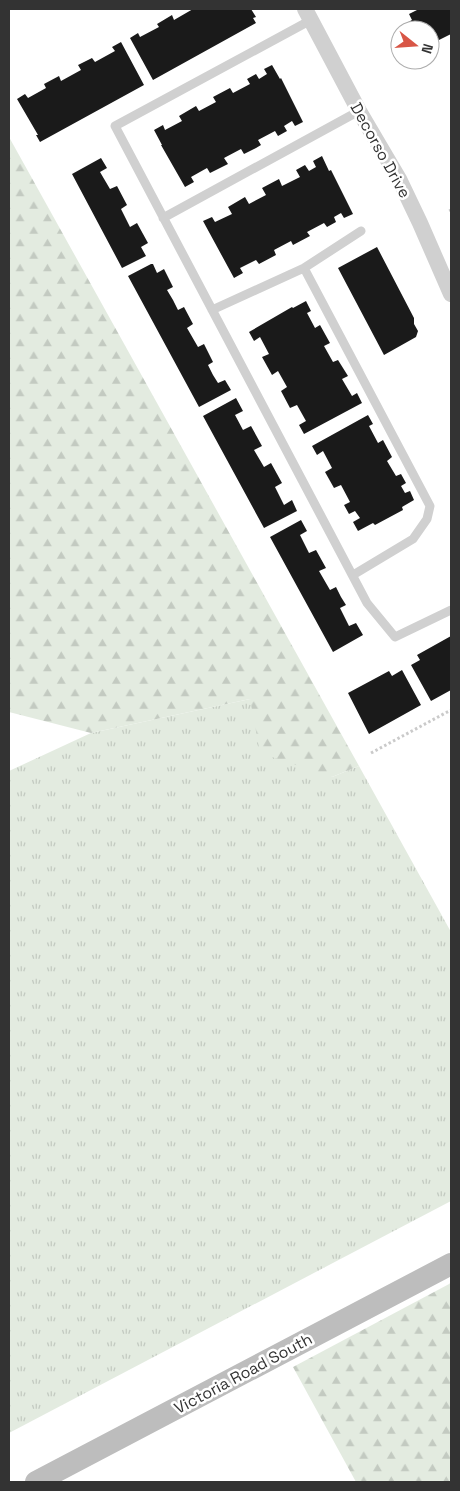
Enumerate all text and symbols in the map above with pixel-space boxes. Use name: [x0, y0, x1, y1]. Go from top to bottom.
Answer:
north arrow: [390, 20, 440, 70]
text: N: [417, 42, 437, 56]
street label: Decorso Drive: [346, 99, 415, 202]
street label: Victoria Road South: [171, 1328, 316, 1419]

